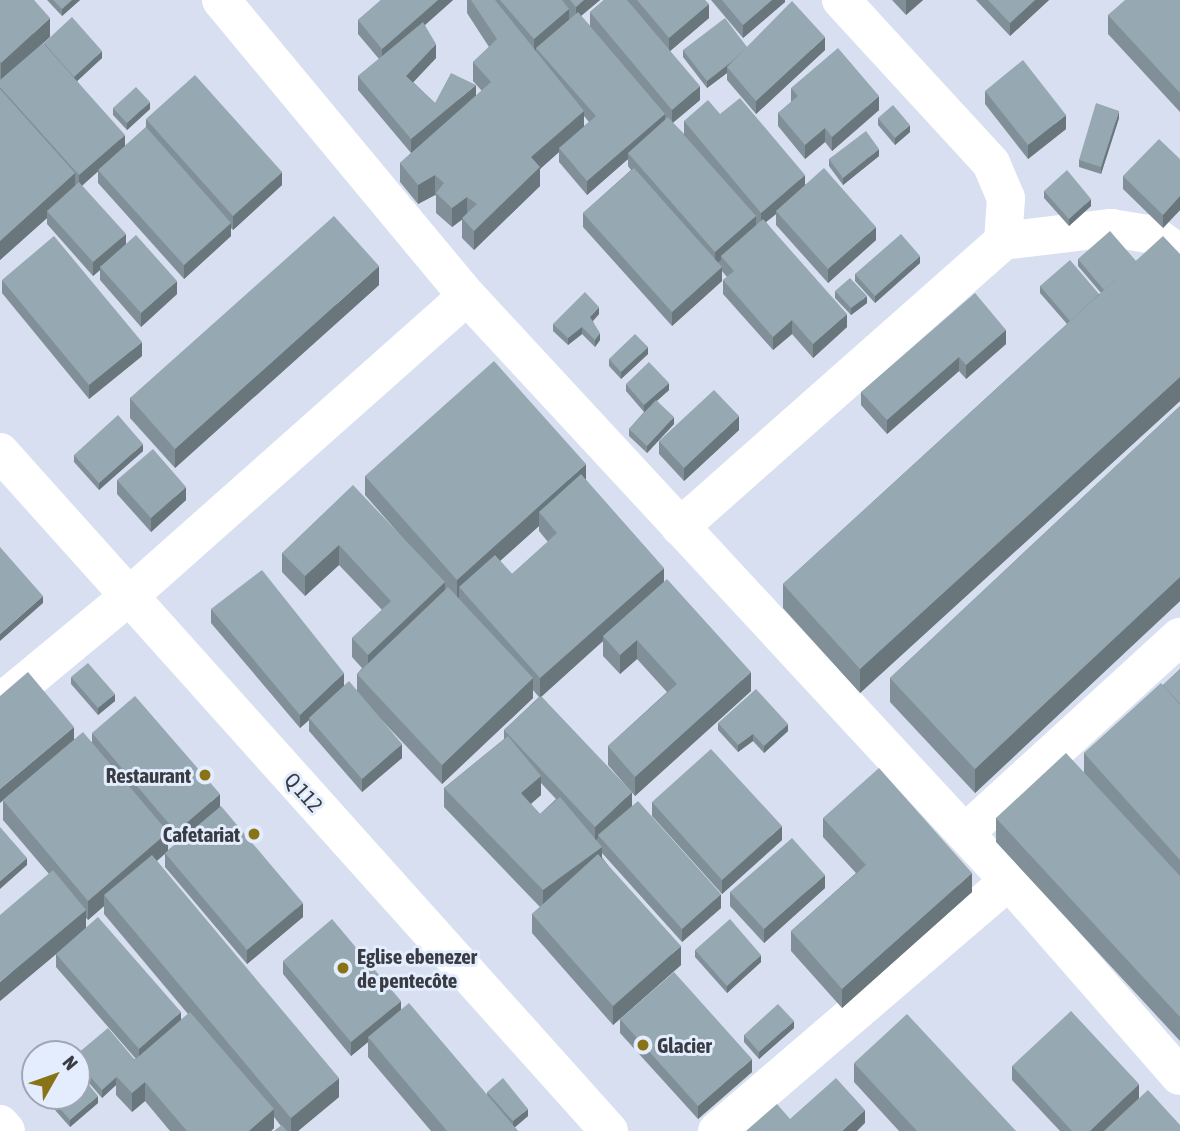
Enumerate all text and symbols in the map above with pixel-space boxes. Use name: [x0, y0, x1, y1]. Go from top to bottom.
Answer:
place label: Restaurant: [106, 762, 191, 788]
marker: Restaurant: [197, 767, 213, 783]
street label: Q 112: [280, 767, 328, 817]
place label: Cafetariat: [163, 821, 240, 847]
marker: Cafetariat: [246, 826, 262, 842]
place label: Eglise ebenezer de pentecôte: [357, 943, 477, 993]
marker: Eglise ebenezer de pentecôte: [335, 960, 351, 976]
place label: Glacier: [657, 1032, 712, 1058]
marker: Glacier: [635, 1037, 651, 1053]
north arrow: [21, 1040, 91, 1110]
text: N: [59, 1051, 83, 1074]

